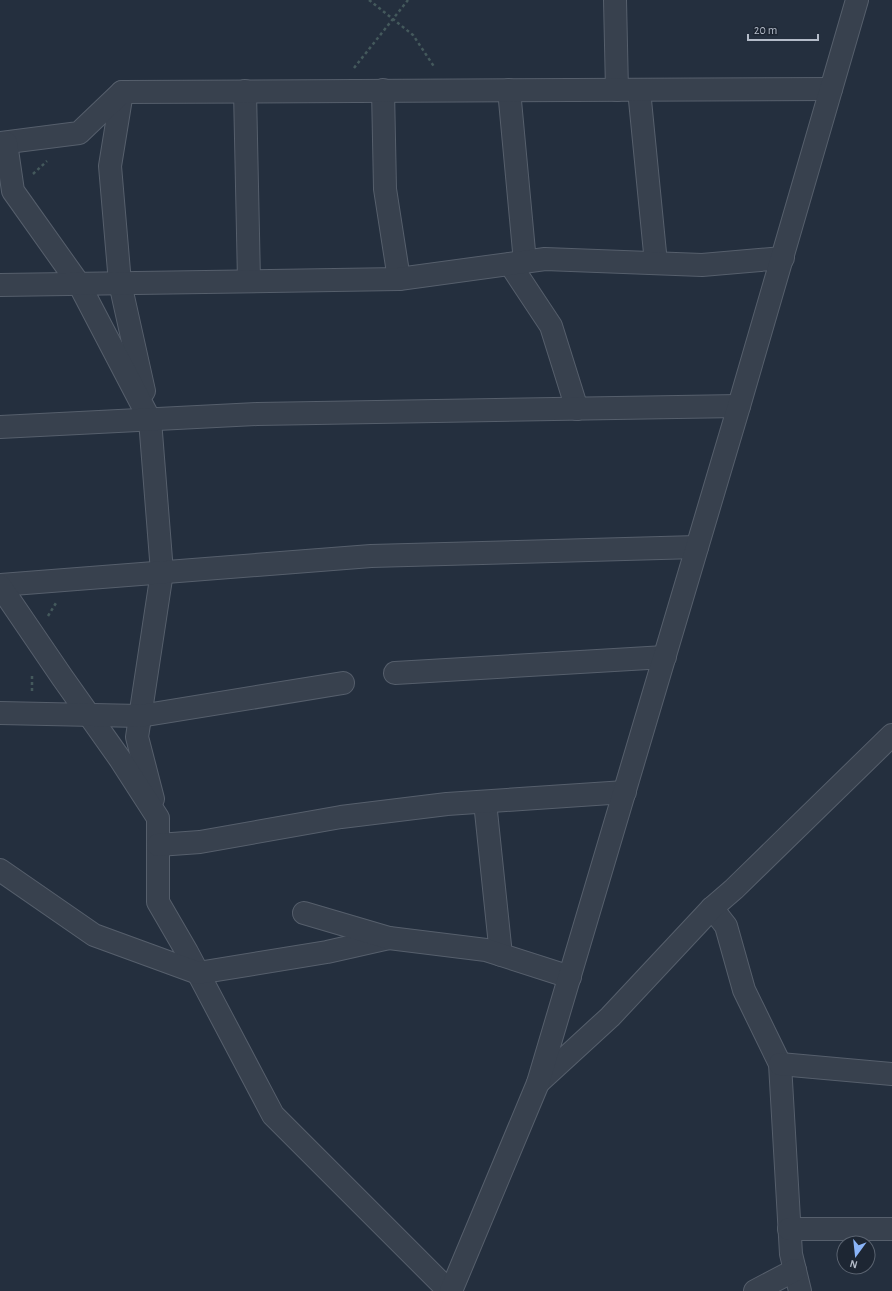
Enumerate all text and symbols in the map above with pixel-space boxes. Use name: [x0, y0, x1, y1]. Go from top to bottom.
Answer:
scale bar: [748, 16, 818, 42]
text: 20 m: [754, 24, 777, 36]
north arrow: [836, 1235, 876, 1275]
text: N: [848, 1258, 859, 1270]

